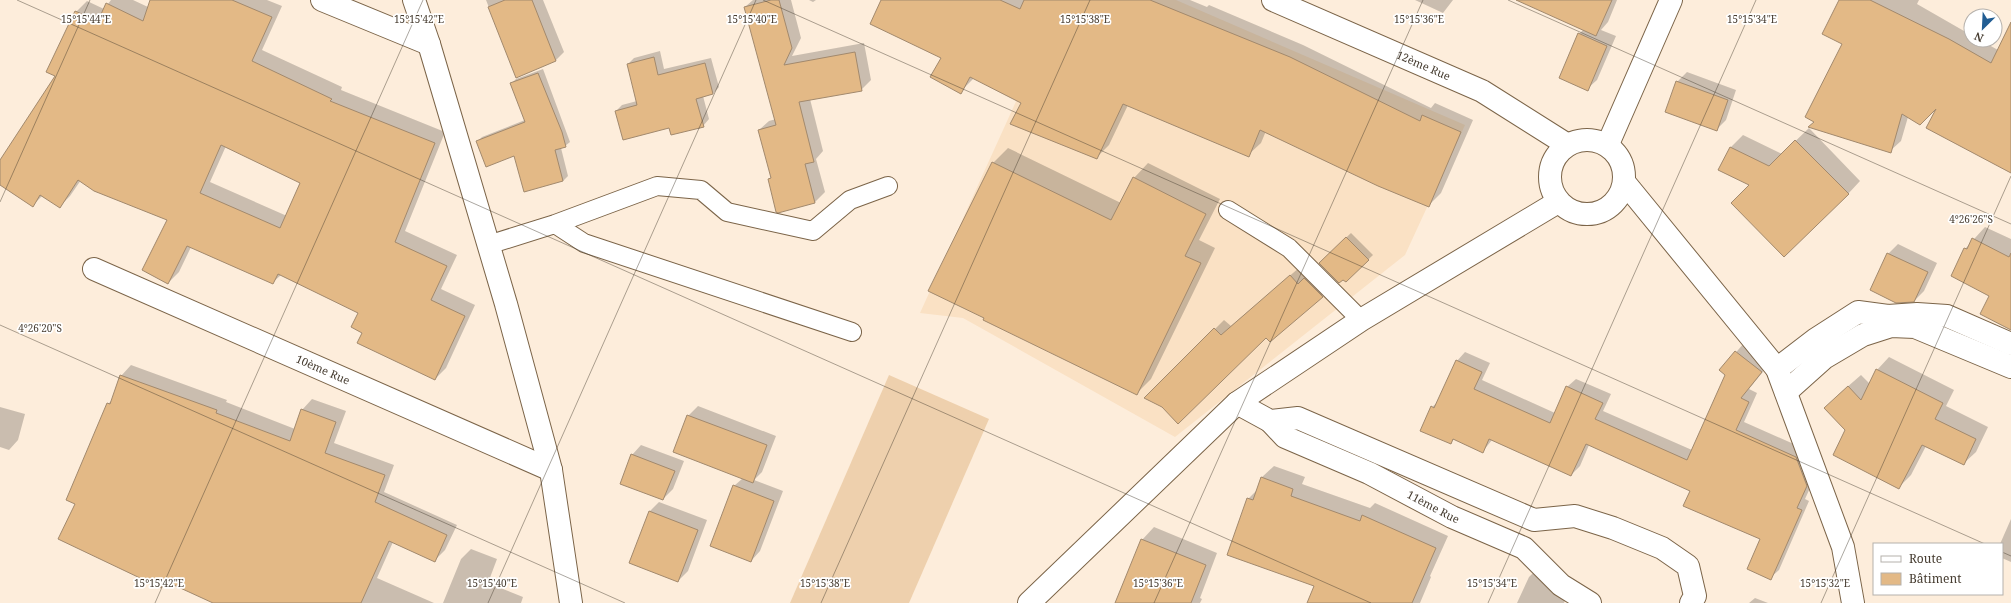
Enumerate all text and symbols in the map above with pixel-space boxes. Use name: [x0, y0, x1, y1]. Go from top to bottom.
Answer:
north arrow: [1963, 8, 2003, 48]
text: 15°15'44"E: [61, 12, 111, 26]
text: 15°15'42"E: [394, 12, 444, 26]
text: 15°15'40"E: [727, 12, 777, 26]
text: 15°15'38"E: [1060, 12, 1110, 26]
text: 15°15'36"E: [1394, 12, 1444, 26]
text: 15°15'34"E: [1727, 12, 1777, 26]
text: N: [1971, 29, 1986, 46]
street label: 12ème Rue: [1394, 47, 1453, 83]
text: 4°26'26"S: [1949, 212, 1993, 226]
text: 4°26'20"S: [18, 321, 62, 335]
street label: 10ème Rue: [294, 351, 352, 388]
street label: 11ème Rue: [1405, 487, 1462, 526]
legend: [1873, 543, 2003, 595]
text: Route: [1909, 550, 1942, 567]
text: Bâtiment: [1909, 570, 1961, 587]
text: 15°15'42"E: [134, 576, 184, 590]
text: 15°15'40"E: [467, 576, 517, 590]
text: 15°15'38"E: [800, 576, 850, 590]
text: 15°15'36"E: [1133, 576, 1183, 590]
text: 15°15'34"E: [1467, 576, 1517, 590]
text: 15°15'32"E: [1800, 576, 1850, 590]

